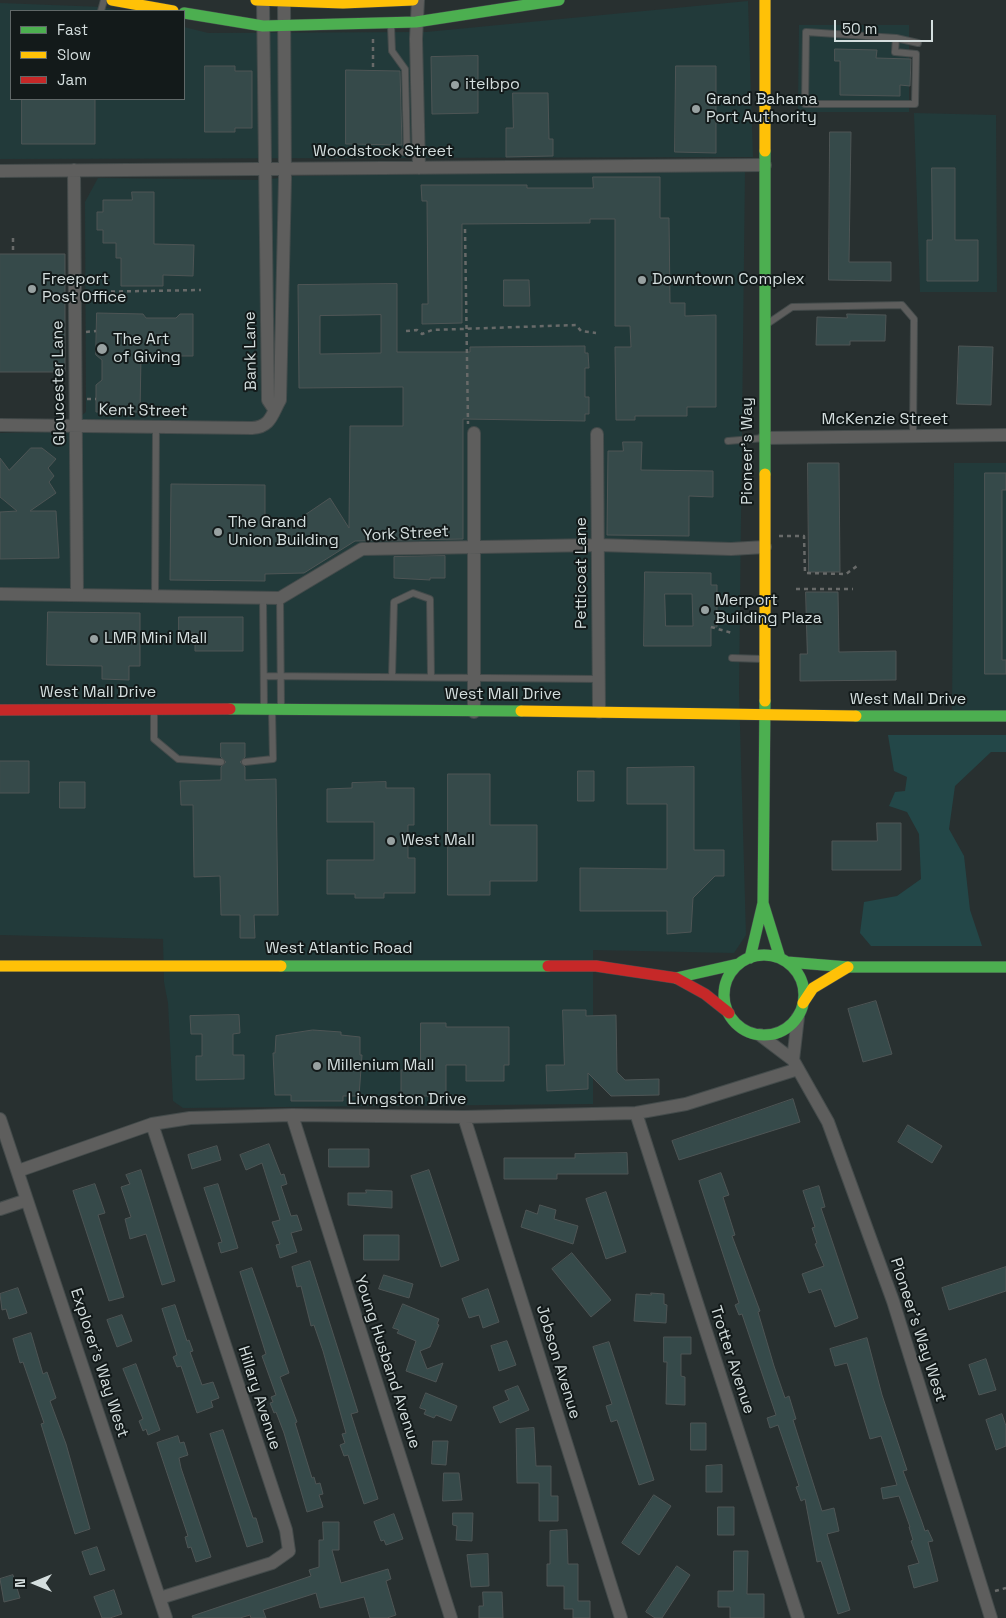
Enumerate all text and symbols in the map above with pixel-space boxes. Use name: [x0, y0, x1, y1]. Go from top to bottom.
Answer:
legend: [10, 10, 185, 100]
scale bar: [836, 10, 935, 42]
text: 50 m: [842, 19, 877, 38]
text: Fast: [57, 20, 88, 39]
text: Slow: [57, 45, 91, 64]
text: Jam: [57, 70, 87, 89]
place label: itelbpo: [465, 75, 520, 95]
marker: itelbpo: [449, 79, 461, 91]
place label: Grand Bahama Port Authority: [706, 90, 817, 128]
marker: Grand Bahama Port Authority: [690, 103, 702, 115]
street label: Woodstock Street: [313, 142, 453, 162]
place label: Freeport Post Office: [42, 270, 126, 308]
place label: Downtown Complex: [652, 270, 805, 290]
marker: Downtown Complex: [636, 274, 648, 286]
marker: Freeport Post Office: [26, 283, 38, 295]
street label: Bank Lane: [241, 311, 261, 391]
street label: Gloucester Lane: [48, 320, 70, 446]
place label: The Art of Giving: [113, 330, 181, 368]
marker: The Art of Giving: [95, 342, 109, 356]
street label: Pioneer's Way: [738, 397, 758, 505]
street label: Kent Street: [98, 401, 188, 421]
street label: McKenzie Street: [822, 410, 948, 430]
place label: The Grand Union Building: [228, 513, 339, 551]
street label: Petticoat Lane: [572, 517, 592, 629]
street label: York Street: [363, 522, 449, 546]
marker: The Grand Union Building: [212, 526, 224, 538]
place label: Merport Building Plaza: [715, 591, 822, 629]
marker: Merport Building Plaza: [699, 604, 711, 616]
place label: LMR Mini Mall: [104, 629, 207, 649]
marker: LMR Mini Mall: [88, 633, 100, 645]
street label: West Mall Drive: [40, 683, 156, 703]
street label: West Mall Drive: [445, 685, 561, 705]
street label: West Mall Drive: [850, 690, 966, 710]
place label: West Mall: [401, 831, 475, 851]
marker: West Mall: [385, 835, 397, 847]
street label: West Atlantic Road: [265, 939, 413, 959]
place label: Millenium Mall: [327, 1056, 434, 1076]
marker: Millenium Mall: [311, 1060, 323, 1072]
street label: Livngston Drive: [348, 1090, 466, 1110]
street label: Pioneer's Way West: [886, 1256, 950, 1404]
street label: Young Husband Avenue: [350, 1273, 424, 1451]
street label: Explorer's Way West: [66, 1286, 132, 1440]
street label: Jobson Avenue: [532, 1303, 584, 1421]
street label: Trotter Avenue: [705, 1304, 759, 1416]
street label: Hillary Avenue: [233, 1344, 285, 1452]
north arrow: [10, 1558, 60, 1608]
text: N: [11, 1578, 29, 1588]

